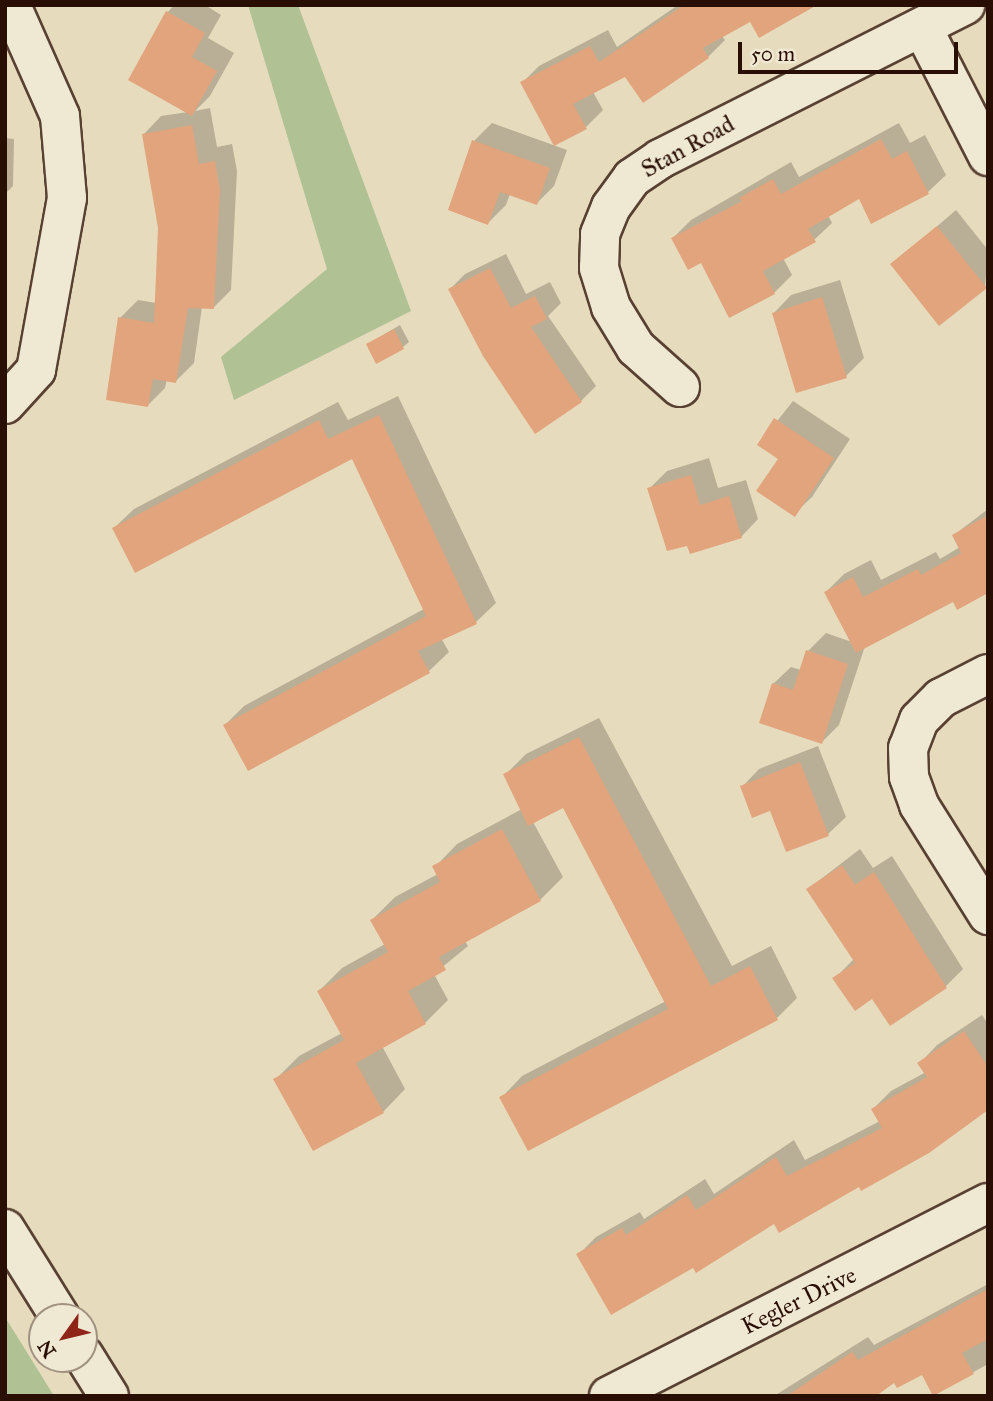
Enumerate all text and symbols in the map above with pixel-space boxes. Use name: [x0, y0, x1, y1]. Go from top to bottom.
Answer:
scale bar: [741, 28, 962, 72]
text: 50 m: [751, 41, 795, 67]
street label: Stan Road: [637, 110, 739, 184]
street label: Kegler Drive: [737, 1261, 861, 1341]
north arrow: [28, 1303, 98, 1373]
text: N: [33, 1336, 61, 1362]

